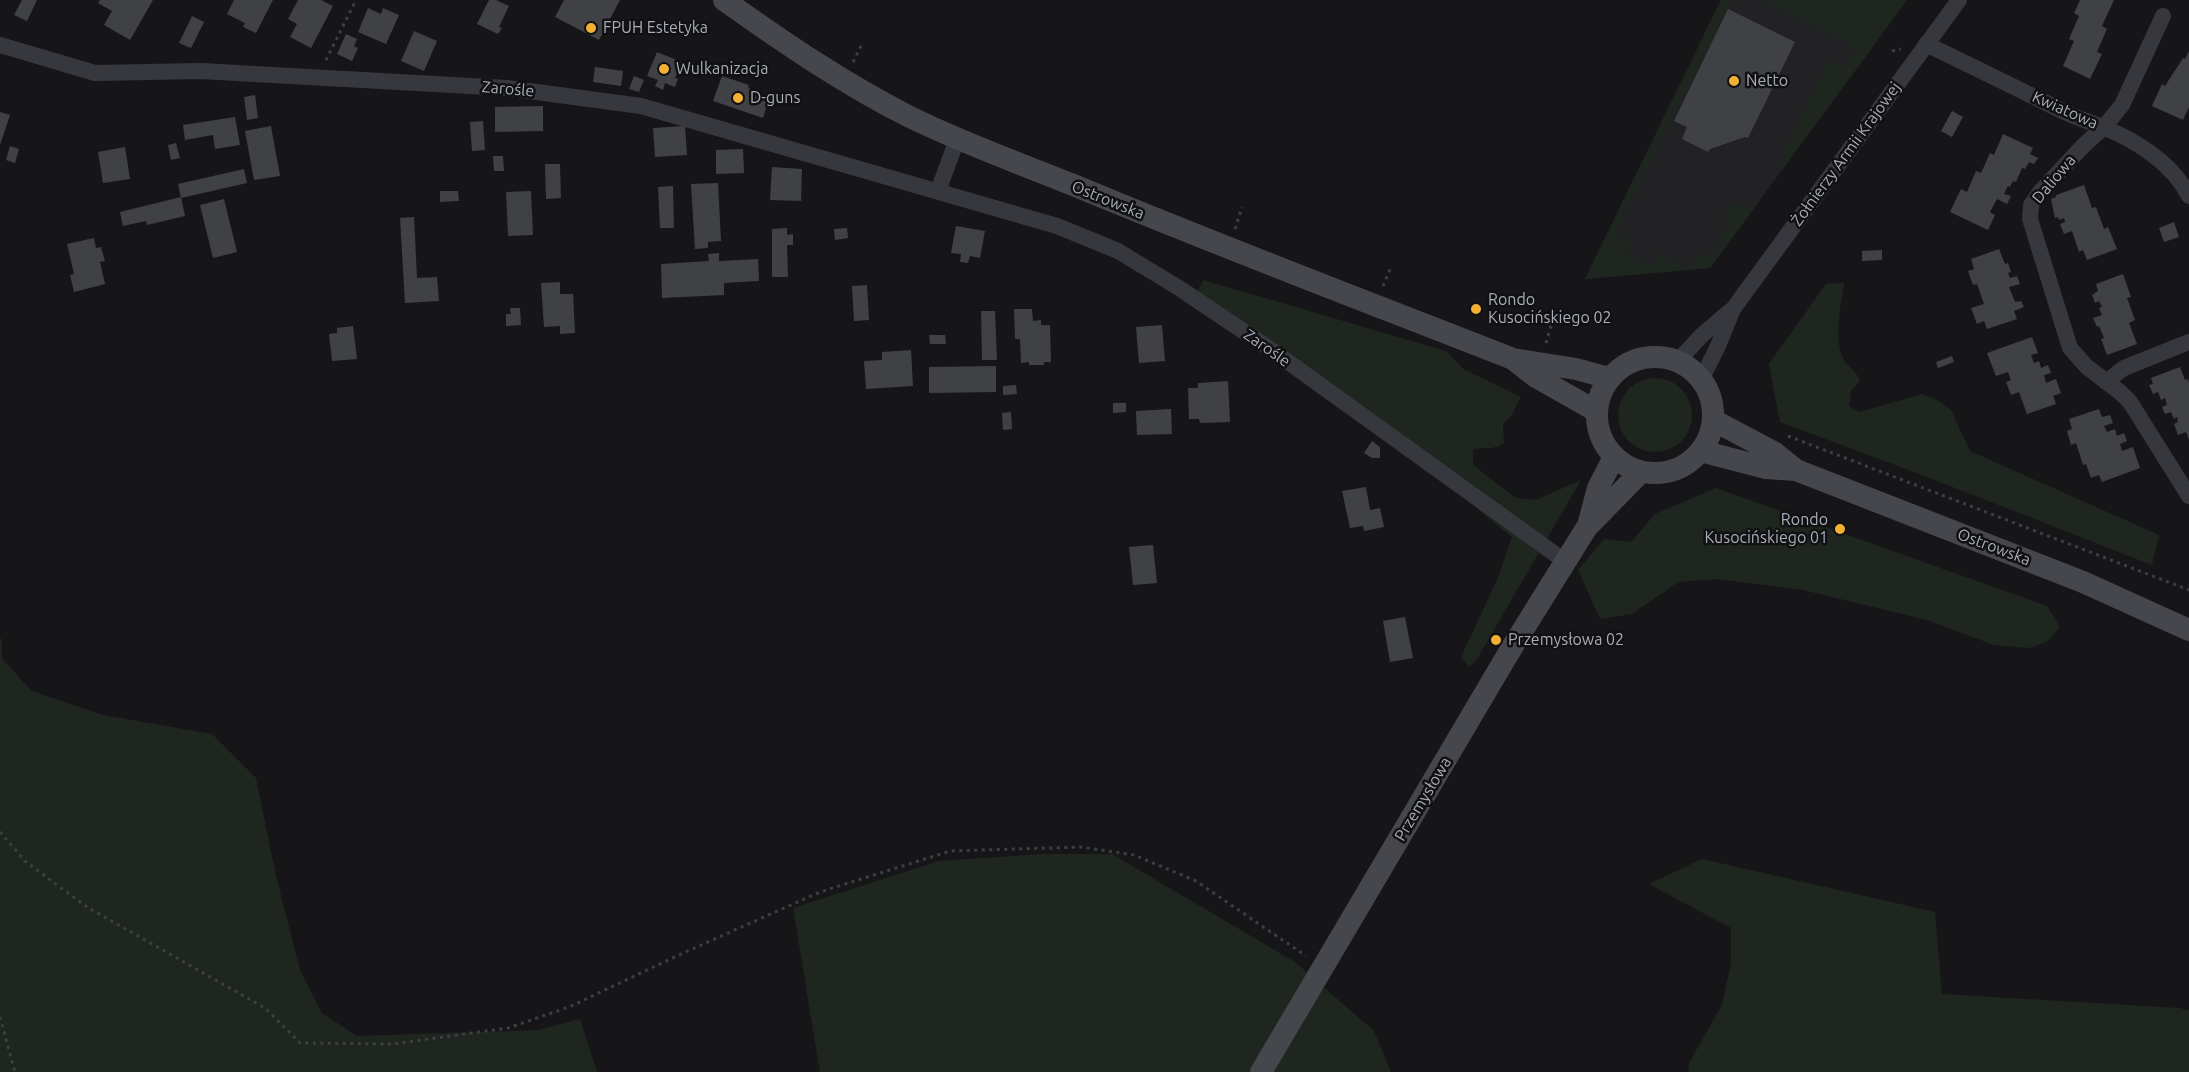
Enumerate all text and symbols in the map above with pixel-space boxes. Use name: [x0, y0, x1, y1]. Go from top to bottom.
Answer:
place label: FPUH Estetyka: [603, 18, 708, 38]
marker: FPUH Estetyka: [584, 21, 598, 35]
place label: Wulkanizacja: [676, 59, 768, 79]
marker: Wulkanizacja: [657, 62, 671, 76]
place label: Netto: [1746, 71, 1788, 91]
marker: Netto: [1727, 74, 1741, 88]
street label: Zarośle: [481, 77, 535, 101]
street label: Żołnierzy Armii Krajowej: [1787, 78, 1905, 230]
street label: Kwiatowa: [2029, 87, 2101, 133]
place label: D-guns: [750, 88, 800, 108]
marker: D-guns: [731, 91, 745, 105]
street label: Daliowa: [2028, 151, 2080, 207]
street label: Ostrowska: [1069, 177, 1147, 223]
place label: Rondo Kusocińskiego 02: [1488, 290, 1612, 328]
marker: Rondo Kusocińskiego 02: [1469, 302, 1483, 316]
street label: Zarośle: [1240, 325, 1294, 371]
place label: Rondo Kusocińskiego 01: [1704, 510, 1828, 548]
marker: Rondo Kusocińskiego 01: [1833, 522, 1847, 536]
street label: Ostrowska: [1955, 524, 2033, 570]
place label: Przemysłowa 02: [1508, 630, 1624, 650]
marker: Przemysłowa 02: [1489, 633, 1503, 647]
street label: Przemysłowa: [1390, 754, 1456, 844]

